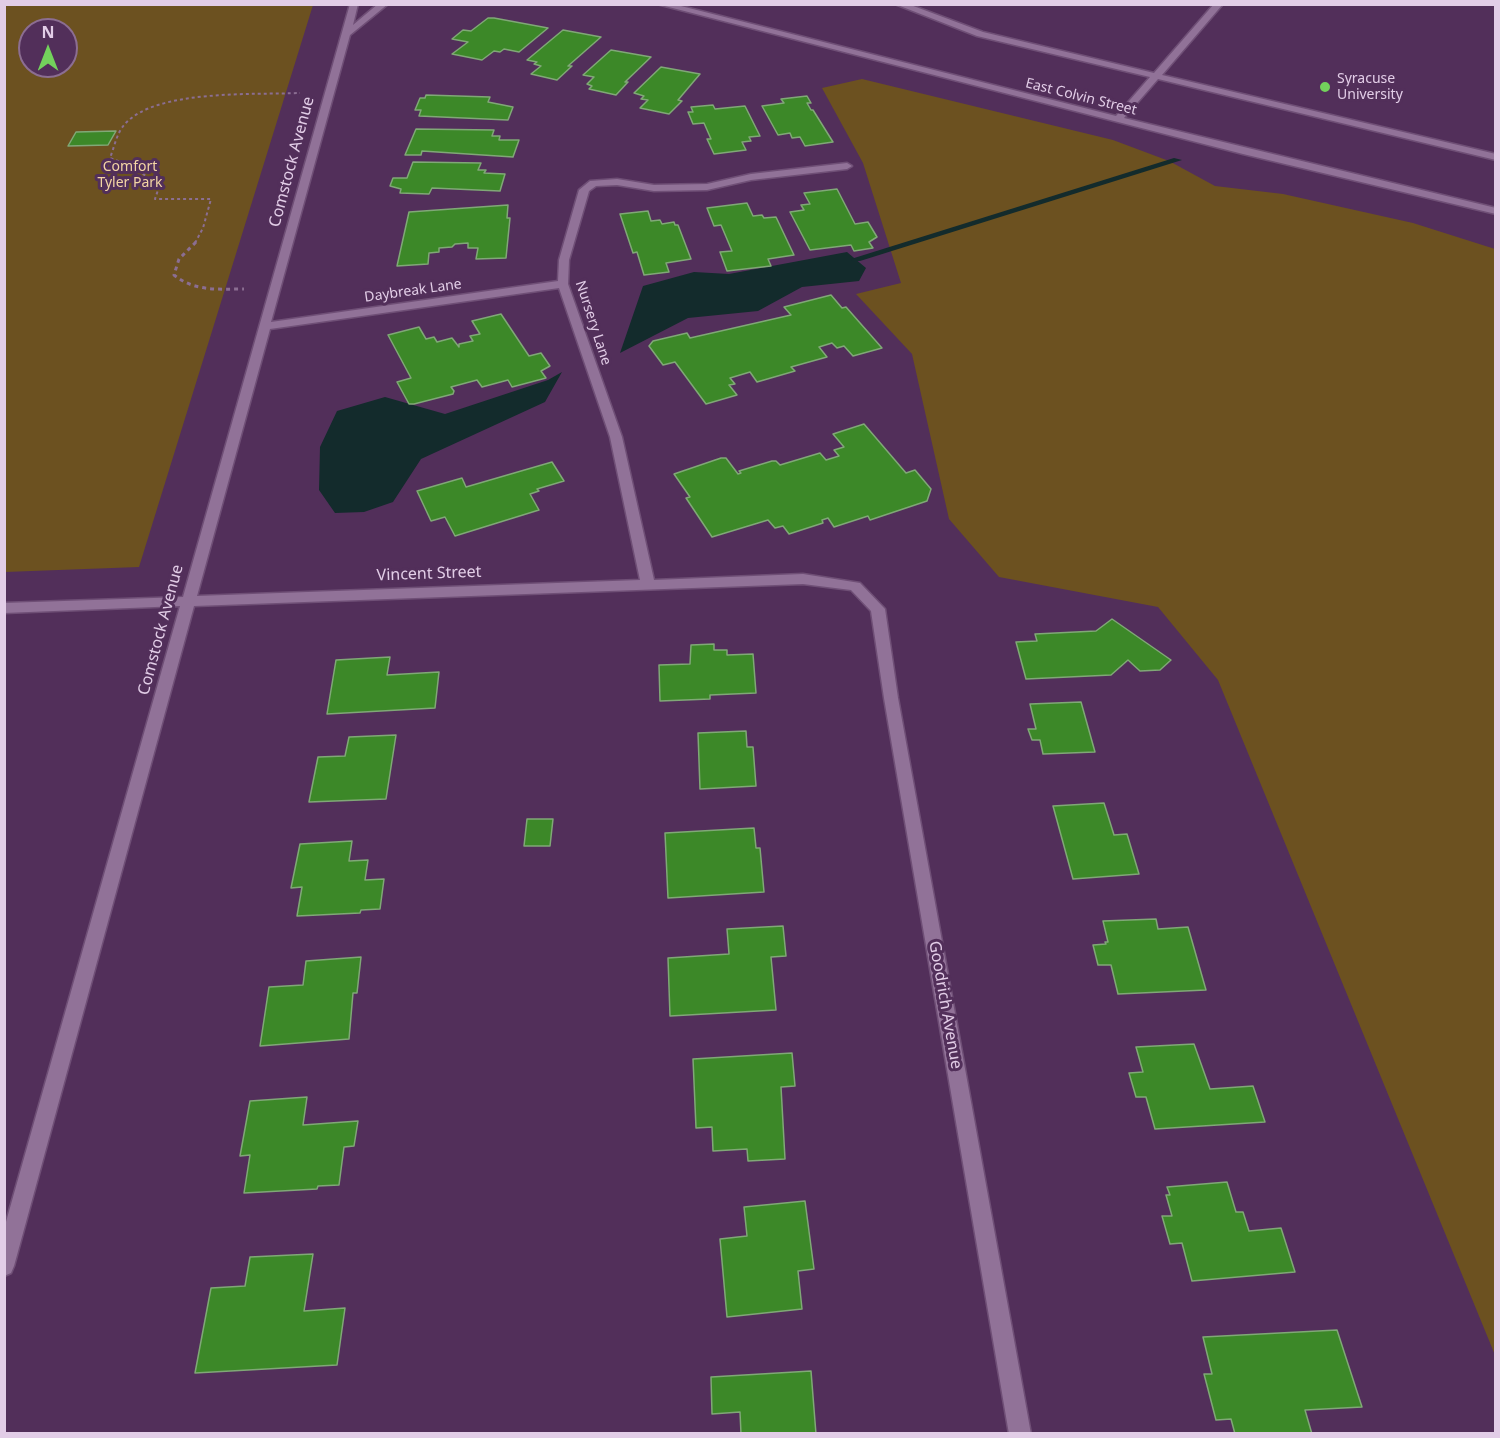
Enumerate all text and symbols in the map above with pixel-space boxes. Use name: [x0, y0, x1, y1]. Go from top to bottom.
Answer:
north arrow: [18, 18, 78, 78]
text: N: [41, 21, 55, 43]
place label: Syracuse University: [1337, 71, 1403, 104]
street label: East Colvin Street: [1024, 75, 1138, 119]
marker: Syracuse University: [1318, 80, 1332, 94]
street label: Comstock Avenue: [265, 95, 319, 229]
park label: Comfort Tyler Park: [97, 159, 163, 192]
street label: Daybreak Lane: [363, 276, 463, 306]
street label: Nursery Lane: [571, 279, 615, 367]
street label: Comstock Avenue: [134, 563, 188, 697]
street label: Vincent Street: [376, 563, 482, 585]
street label: Goodrich Avenue: [924, 940, 966, 1070]

